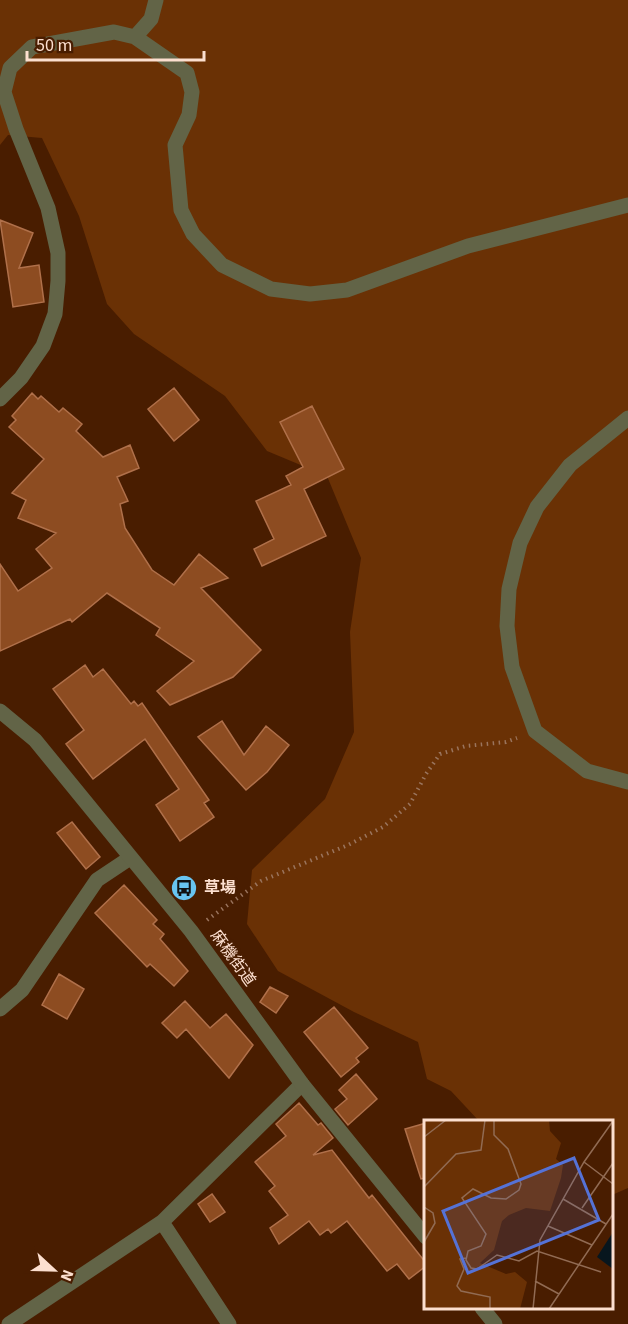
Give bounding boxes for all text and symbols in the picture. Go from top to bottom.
scale bar [27,24,204,62]
text: 50 m [36,33,72,58]
bus stop icon: 草場 [169,873,199,903]
place label: 草場 [204,877,236,899]
street label: 麻機街道 [205,926,261,990]
inset map [424,1120,613,1309]
north arrow [24,1240,84,1300]
text: N [55,1266,79,1284]

